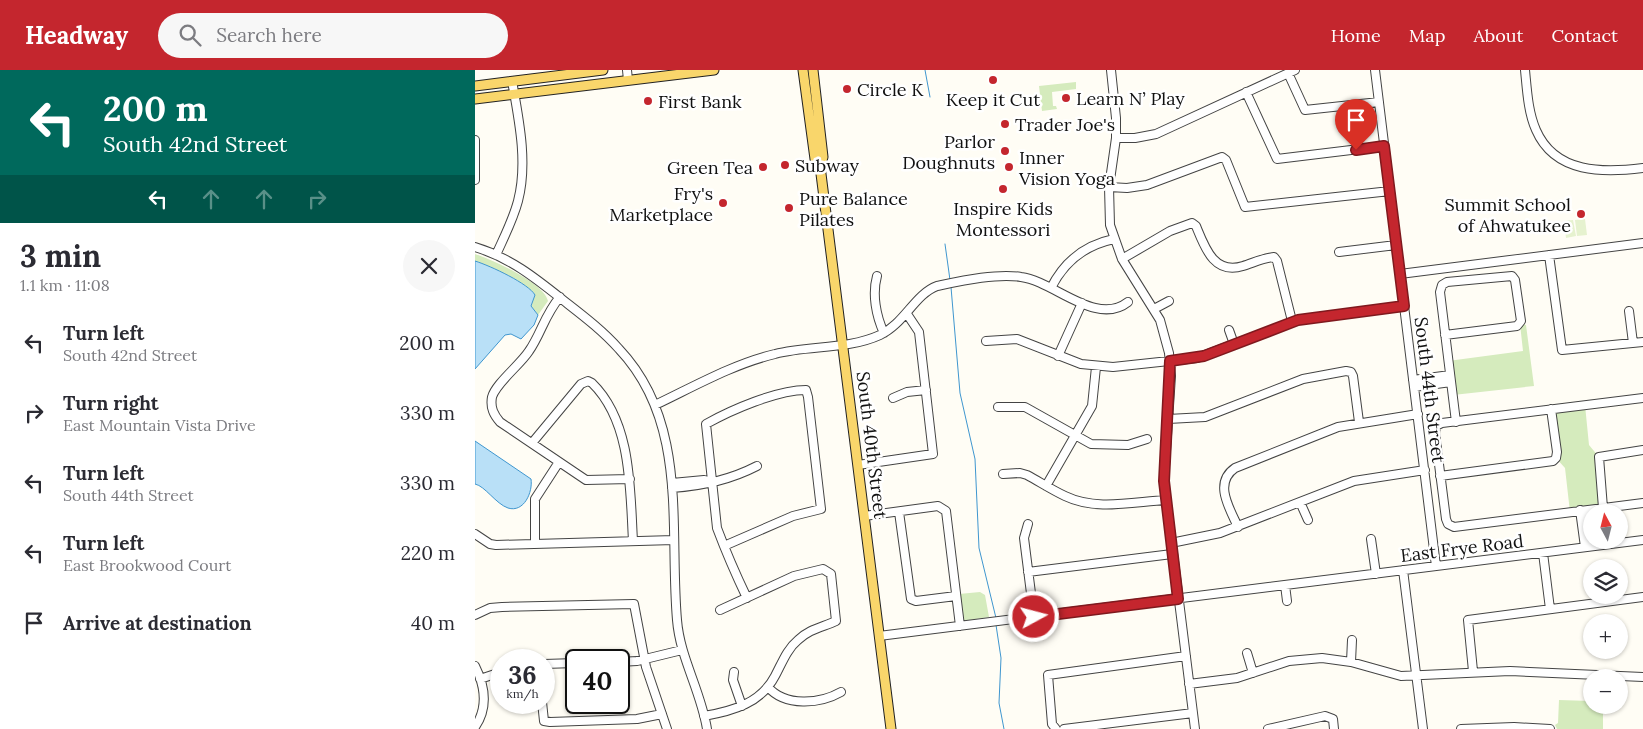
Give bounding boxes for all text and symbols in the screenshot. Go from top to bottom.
search box [158,13,508,58]
text: Headway [25,20,128,51]
icon: search [176,21,204,49]
text: Search here [216,23,322,47]
text: Home [1331,24,1381,47]
text: Map [1409,24,1445,47]
text: About [1473,24,1523,47]
text: Contact [1551,24,1618,47]
marker: Keep it Cut [987,74,999,86]
place label: Circle K [857,78,924,101]
marker: Circle K [841,83,853,95]
text: 200 m [103,86,208,131]
place label: Learn N’ Play [1076,87,1185,110]
place label: Keep it Cut [946,88,1040,111]
icon: left [20,90,85,155]
place label: First Bank [658,90,742,113]
marker: Learn N’ Play [1060,92,1072,104]
marker: First Bank [642,95,654,107]
pin [1335,99,1377,150]
icon: arrive [1342,106,1370,134]
place label: Trader Joe's [1015,113,1115,136]
marker: Trader Joe's [999,118,1011,130]
text: South 42nd Street [103,130,287,158]
place label: Parlor Doughnuts [902,130,995,174]
marker: Parlor Doughnuts [999,145,1011,157]
place label: Inner Vision Yoga [1018,146,1115,190]
place label: Subway [795,154,860,177]
place label: Green Tea [667,156,753,179]
marker: Subway [779,159,791,171]
marker: Green Tea [757,161,769,173]
marker: Inner Vision Yoga [1003,161,1015,173]
place label: Fry's Marketplace [609,182,713,226]
marker: Inspire Kids Montessori [997,183,1009,195]
icon: left [144,185,172,213]
icon: ahead [197,185,225,213]
icon: ahead [250,185,278,213]
icon: right [303,185,331,213]
place label: Pure Balance Pilates [799,187,908,231]
place label: Summit School of Ahwatukee [1444,193,1571,237]
marker: Fry's Marketplace [717,197,729,209]
place label: Inspire Kids Montessori [953,197,1053,241]
marker: Pure Balance Pilates [783,202,795,214]
marker: Summit School of Ahwatukee [1575,208,1587,220]
text: 3 min [20,237,101,275]
button: close [403,240,455,292]
text: 1.1 km · 11:08 [20,275,110,295]
street label: South 44th Street [1410,316,1450,464]
text: Turn left [63,321,144,345]
icon: left [20,329,48,357]
text: 200 m [399,331,455,355]
text: South 42nd Street [63,345,197,365]
street label: South 40th Street [852,370,892,520]
text: Turn right [63,391,159,415]
icon: right [20,399,48,427]
text: 330 m [400,401,455,425]
text: East Mountain Vista Drive [63,415,256,435]
text: Turn left [63,461,144,485]
icon: left [20,469,48,497]
text: 330 m [400,471,455,495]
text: South 44th Street [63,485,194,505]
north arrow [1583,504,1627,549]
map controls [1583,504,1628,714]
street label: East Frye Road [1399,529,1525,567]
text: Turn left [63,531,144,555]
icon: left [20,539,48,567]
text: 220 m [401,541,455,565]
text: East Brookwood Court [63,555,231,575]
button: layers [1583,559,1628,604]
position arrow [1007,590,1059,642]
icon: arrive [20,609,48,637]
text: Arrive at destination [63,611,252,635]
text: 40 m [411,611,455,635]
button: + [1583,614,1628,659]
speed limit sign: 40 [565,649,630,714]
text: 36 [508,659,537,691]
button: − [1583,669,1628,714]
text: km/h [506,686,539,701]

